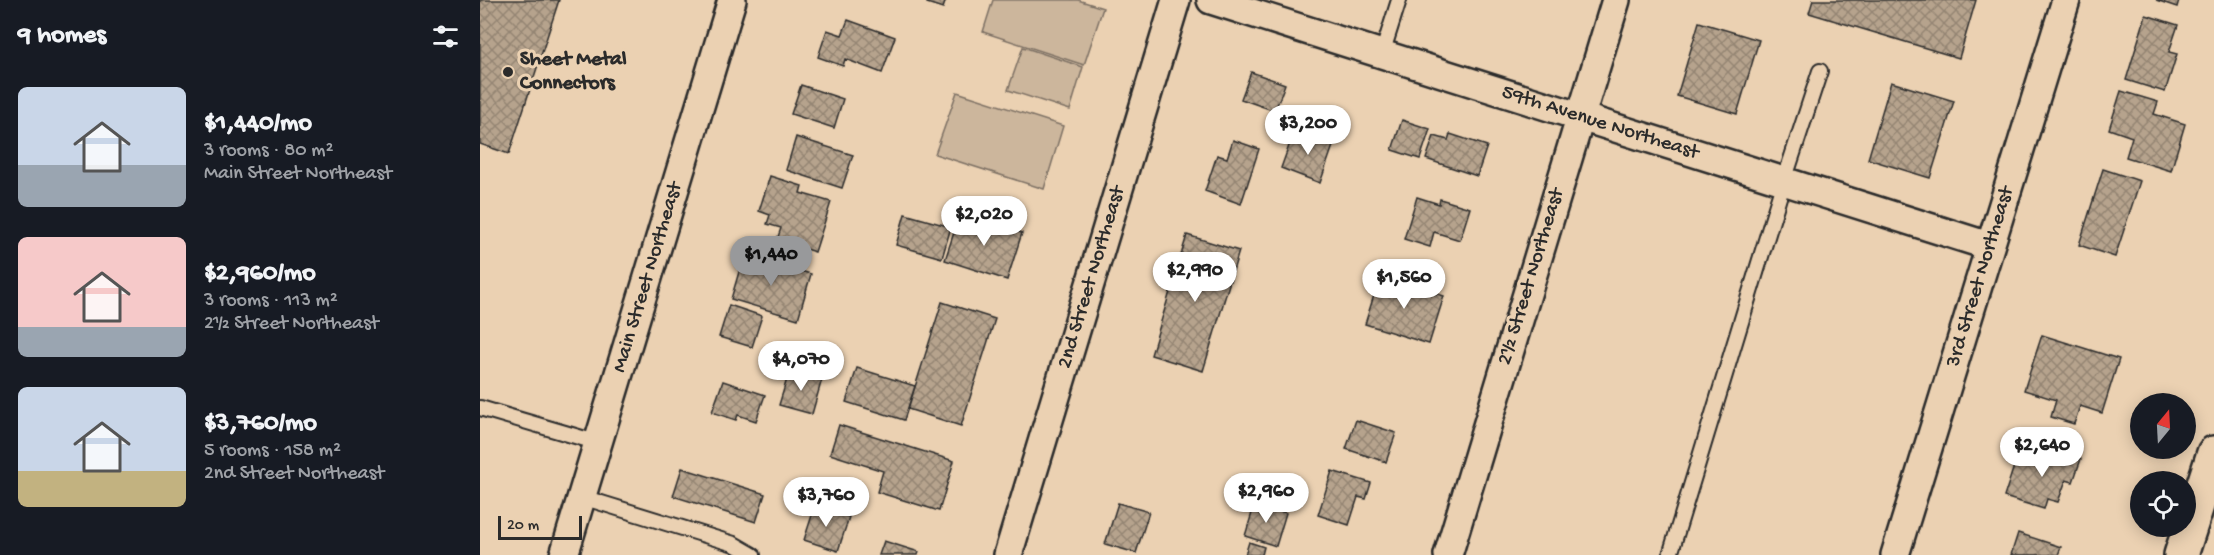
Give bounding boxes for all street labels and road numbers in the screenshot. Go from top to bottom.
street label: 59th Avenue Northeast [1498,80,1704,167]
street label: Main Street Northeast [607,177,689,376]
street label: 2nd Street Northeast [1053,181,1132,372]
street label: 3rd Street Northeast [1941,181,2021,371]
street label: 2½ Street Northeast [1493,183,1571,368]

